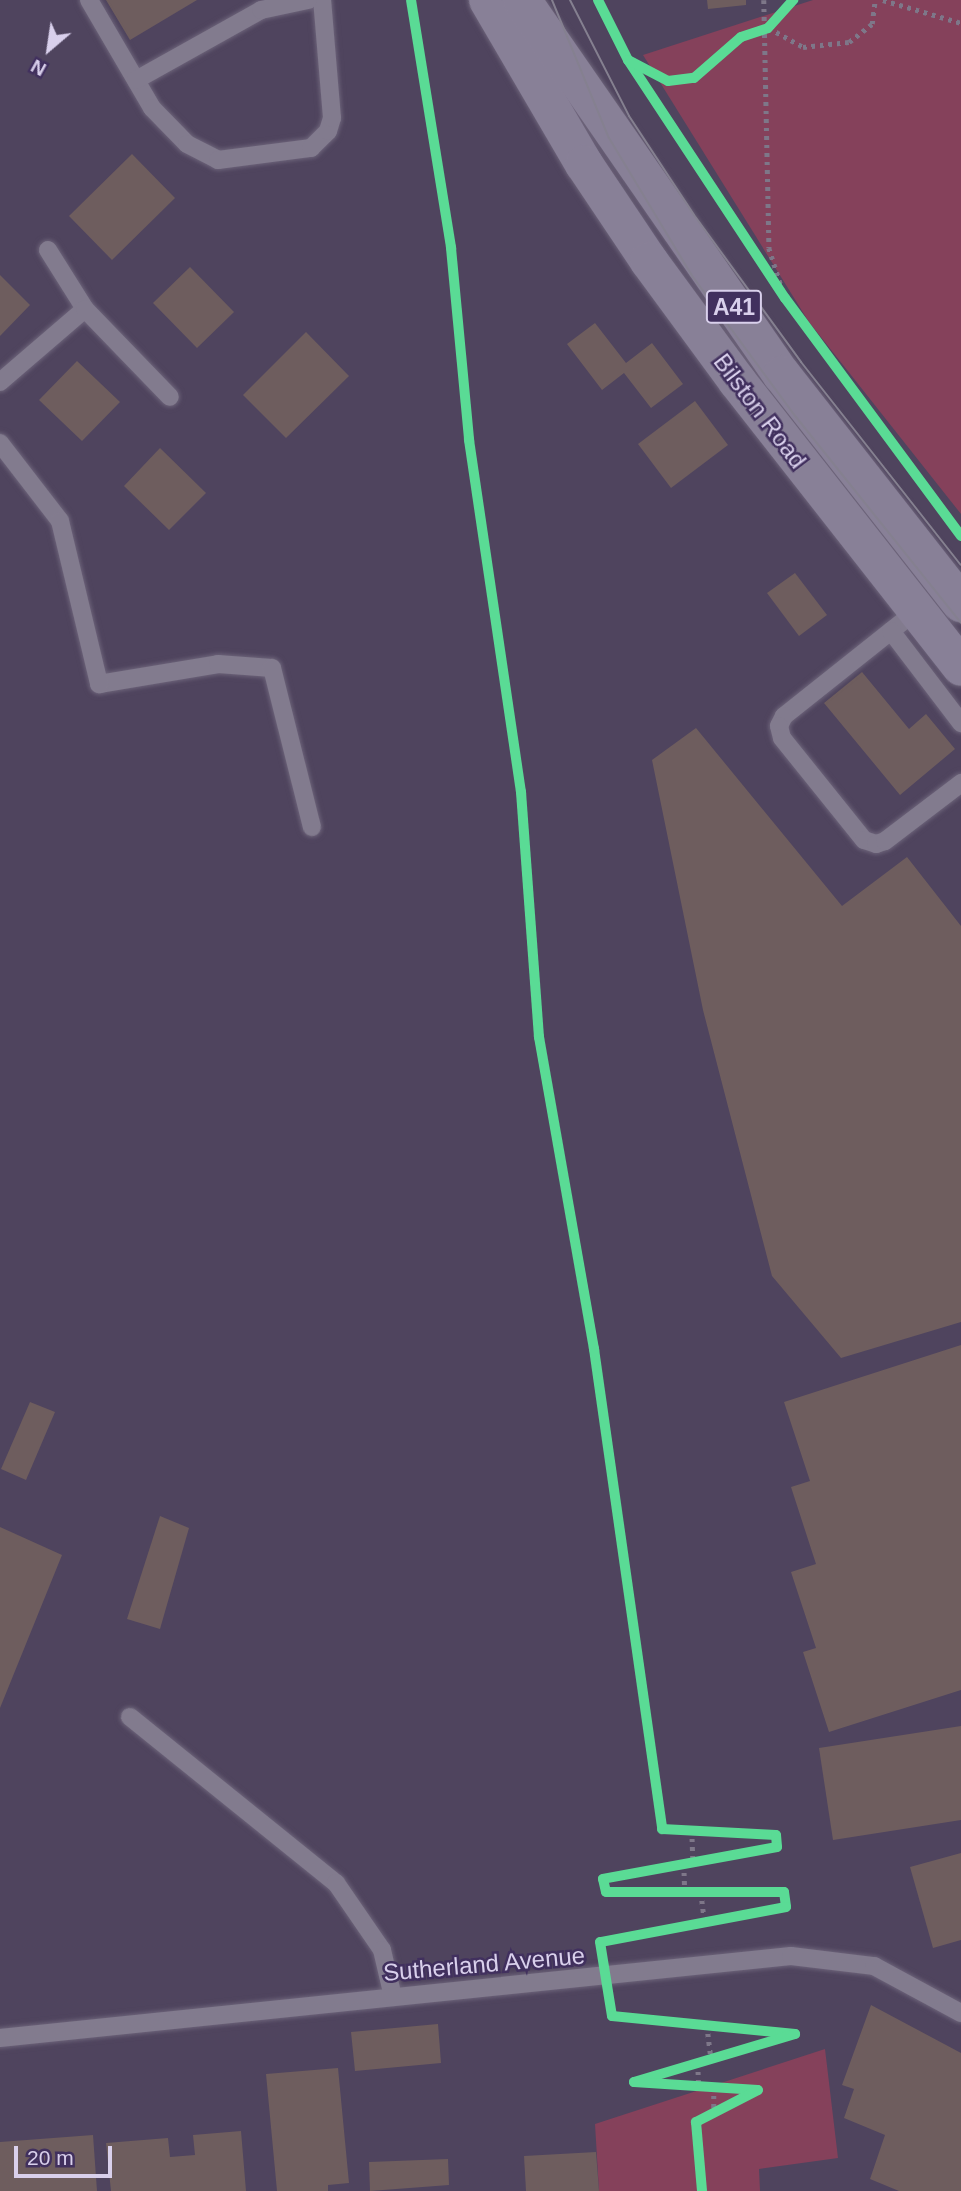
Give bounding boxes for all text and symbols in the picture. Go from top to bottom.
north arrow [14,14,84,84]
text: N [27,55,50,80]
road number: A41 [704,288,764,326]
street label: Bilston Road [708,348,812,474]
street label: Sutherland Avenue [381,1941,587,1987]
scale bar [18,2132,116,2176]
text: 20 m [27,2146,74,2169]

